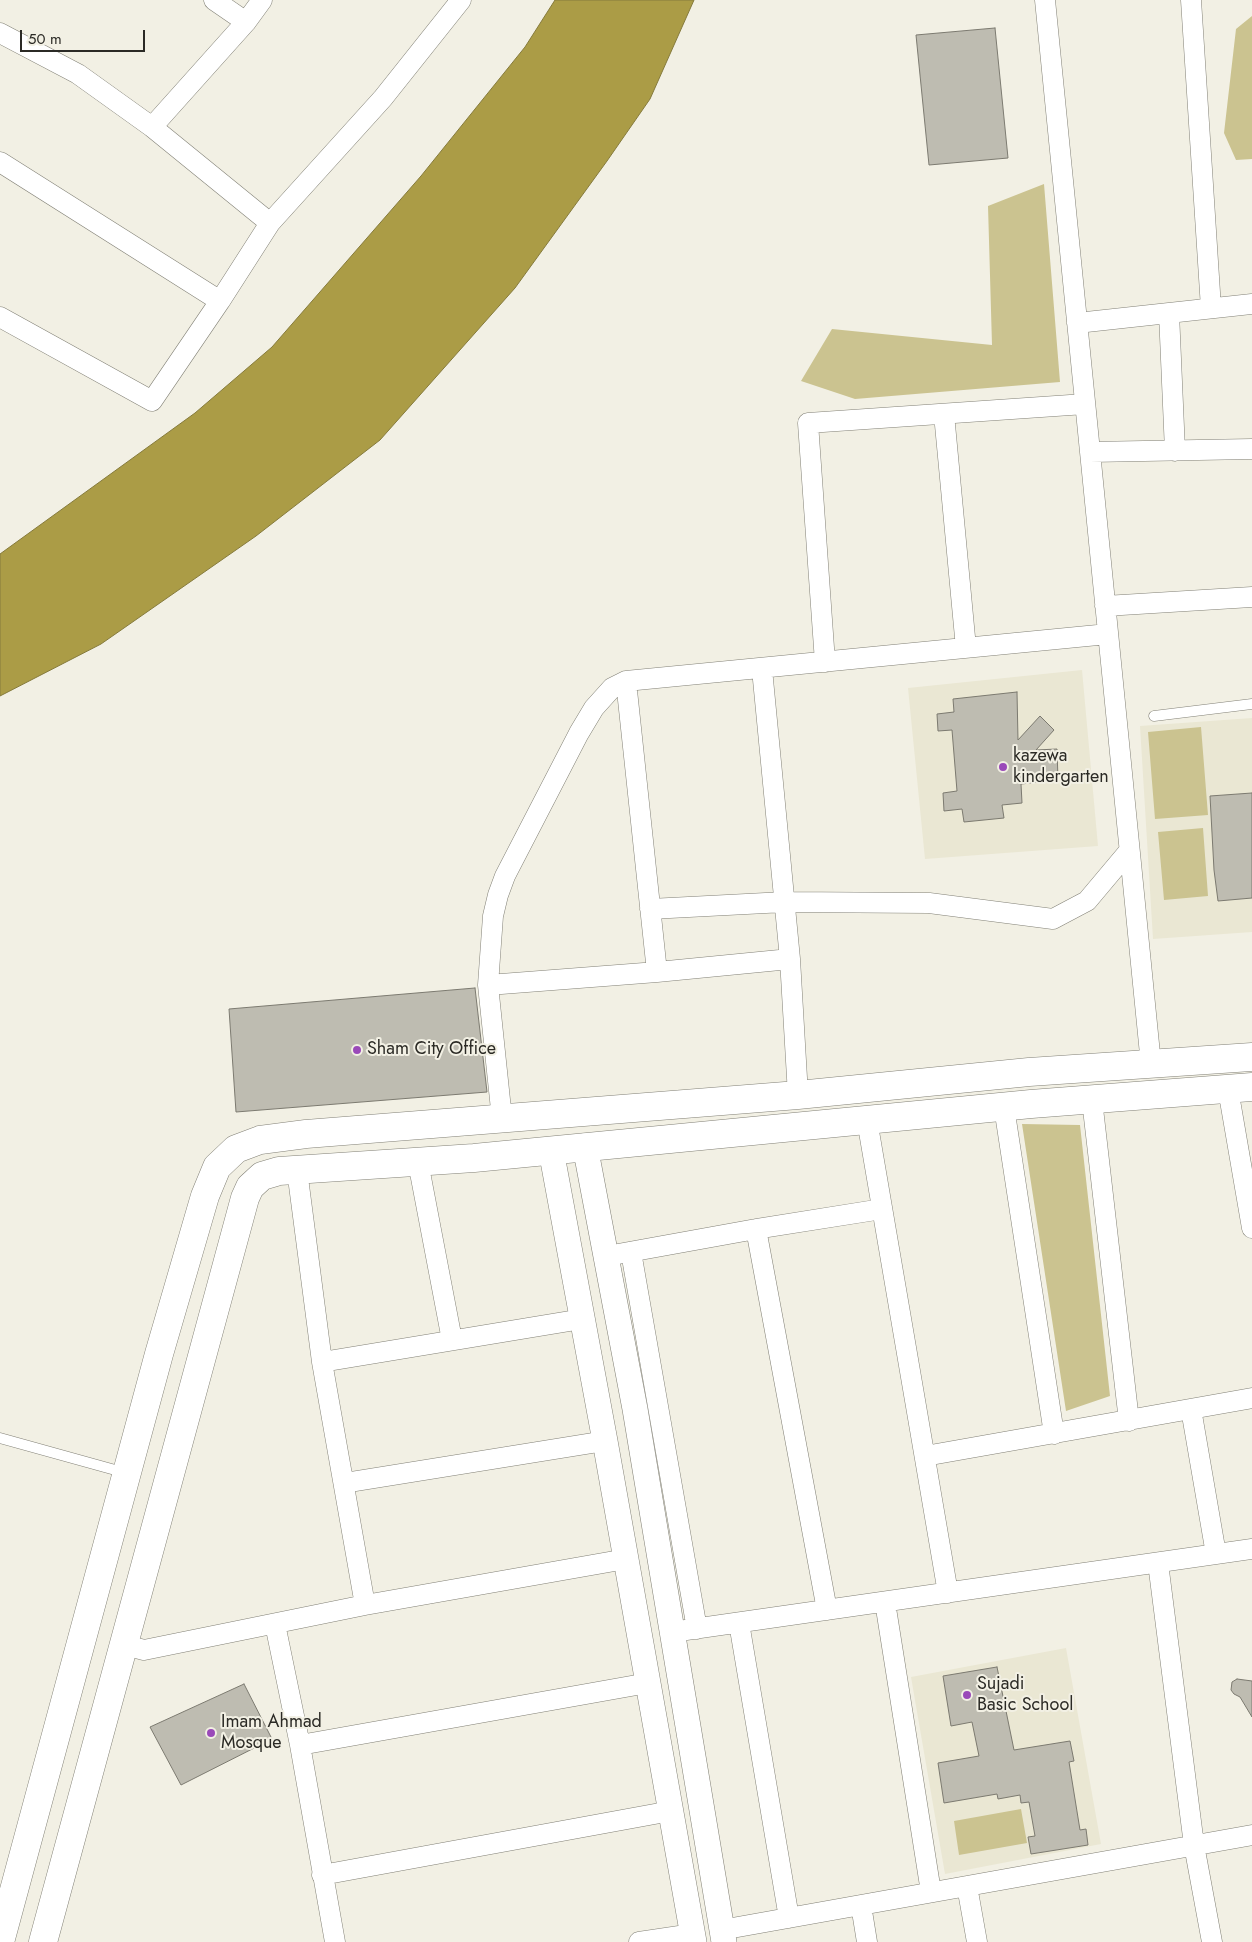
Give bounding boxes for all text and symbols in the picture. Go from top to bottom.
scale bar [22,20,148,52]
text: 50 m [28,28,62,50]
place label: kazewa kindergarten [1013,746,1109,789]
marker: kazewa kindergarten [997,761,1009,773]
place label: Sham City Office [367,1039,496,1061]
marker: Sham City Office [351,1044,363,1056]
place label: Sujadi Basic School [977,1674,1073,1716]
marker: Sujadi Basic School [961,1689,973,1701]
place label: Imam Ahmad Mosque [221,1712,322,1755]
marker: Imam Ahmad Mosque [205,1727,217,1739]

